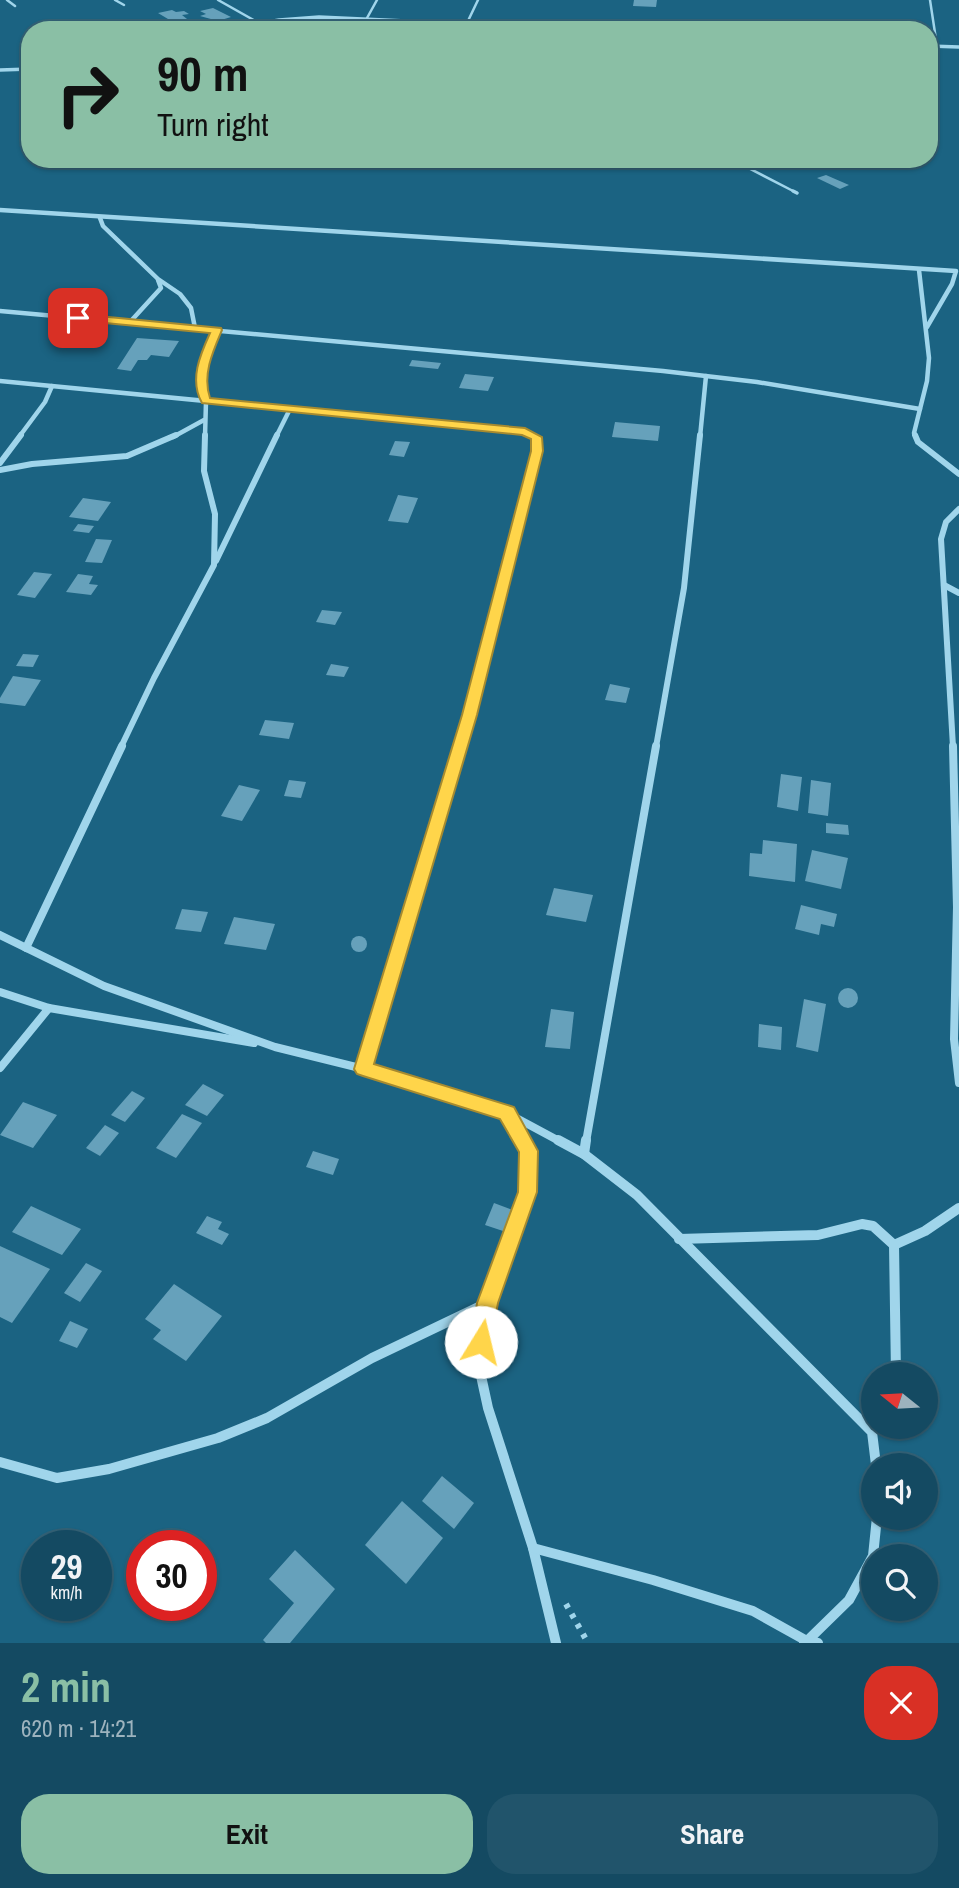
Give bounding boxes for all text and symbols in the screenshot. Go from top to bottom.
text: 90 m [157,40,249,106]
icon: right [42,49,133,140]
text: Turn right [157,103,269,146]
pin [48,288,108,348]
icon: arrive [59,299,97,337]
position arrow [444,1305,518,1379]
north arrow [861,1362,938,1438]
map controls [861,1362,938,1621]
button: sound [861,1453,938,1530]
speed limit sign: 30 [126,1530,217,1621]
text: 29 [51,1543,82,1590]
button: search [861,1544,938,1621]
text: km/h [51,1580,83,1605]
text: 2 min [21,1659,111,1715]
button: close [864,1666,938,1740]
text: 620 m · 14:21 [21,1713,136,1744]
button: Exit [21,1794,473,1874]
button: Share [487,1794,938,1874]

